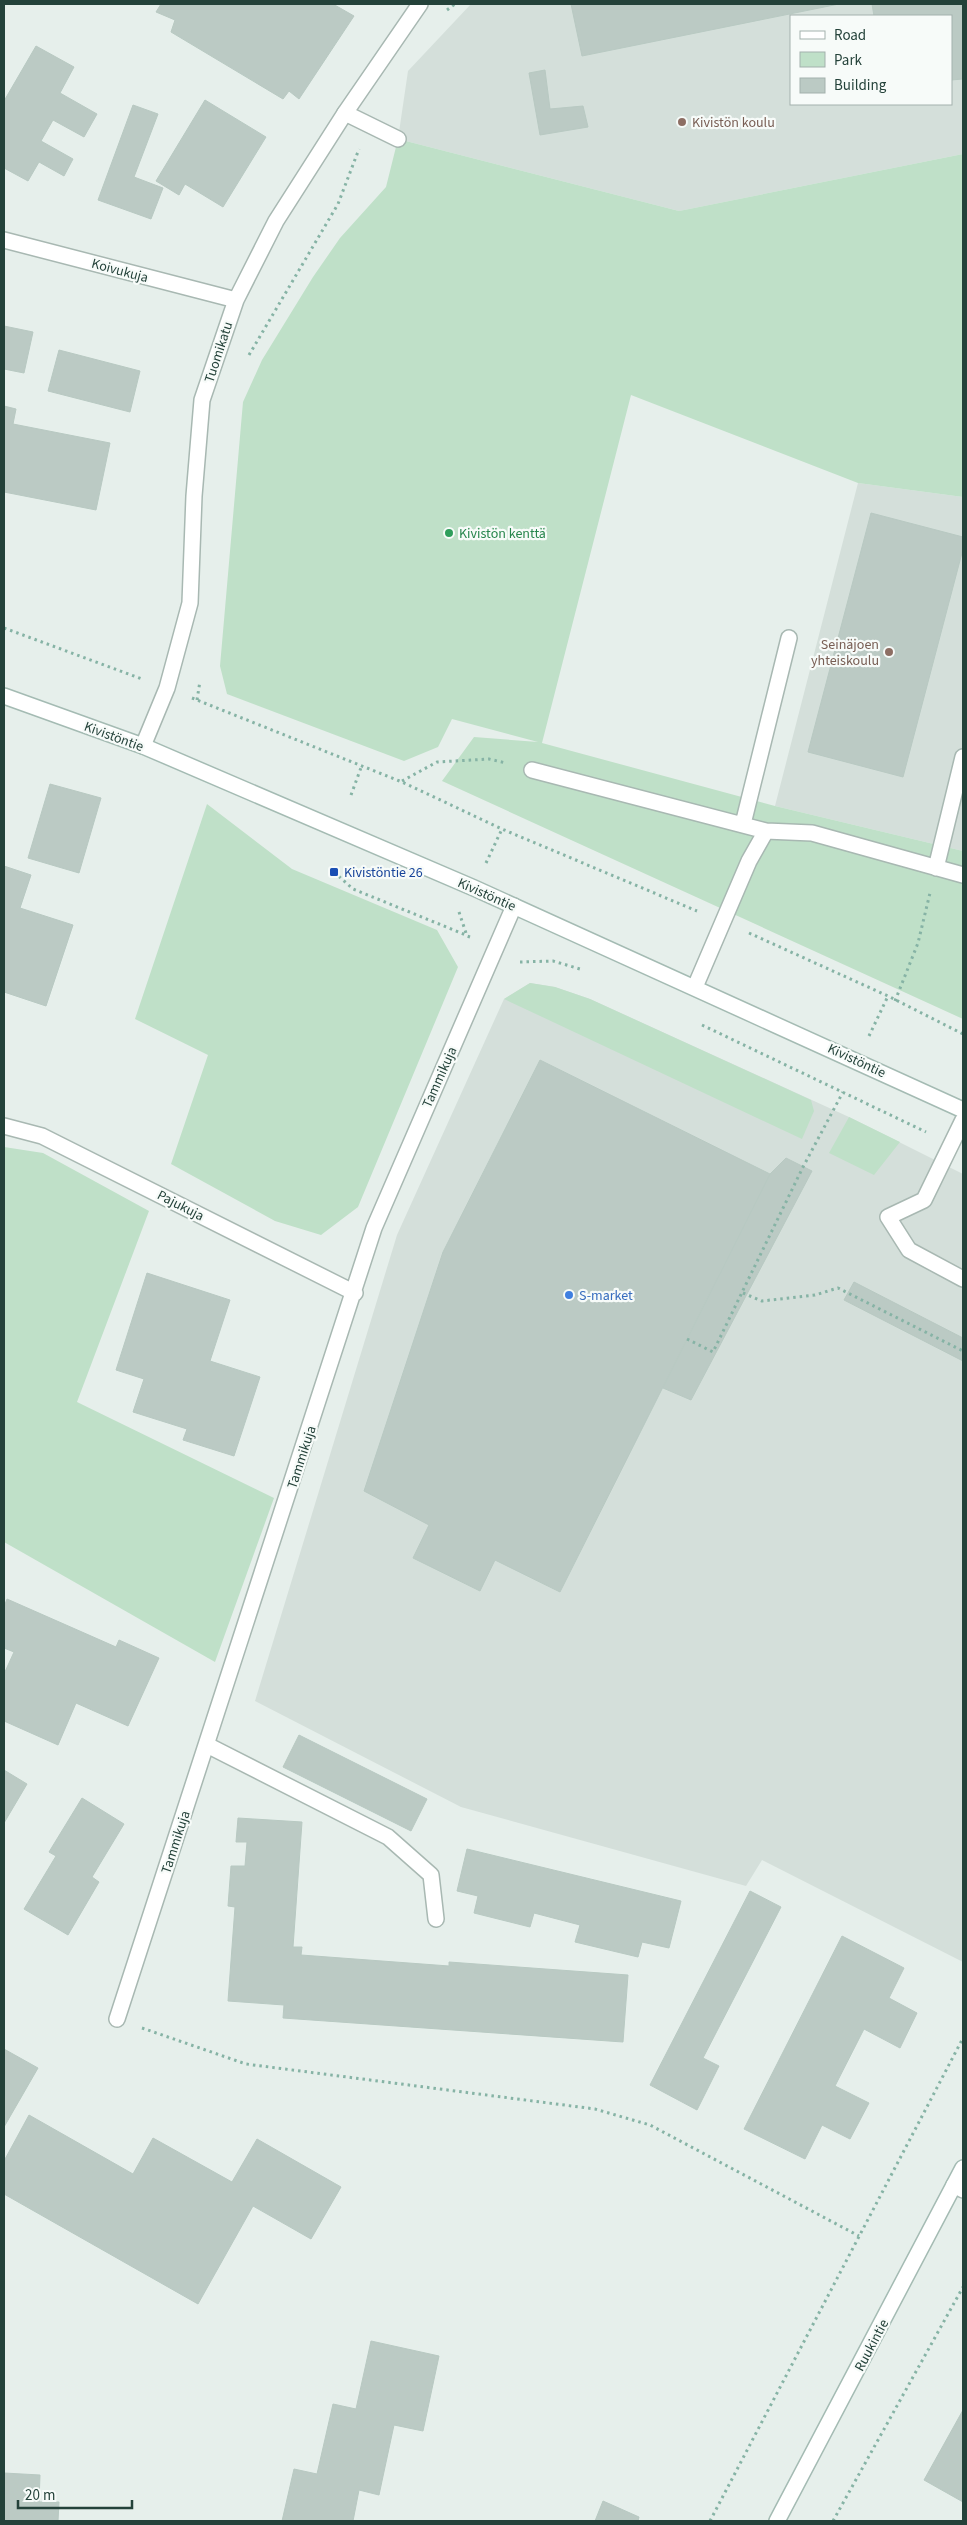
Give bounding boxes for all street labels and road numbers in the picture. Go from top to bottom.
street label: Koivukuja [89,254,150,288]
street label: Tuomikatu [200,319,238,385]
street label: Kivistöntie [81,717,146,757]
street label: Kivistöntie [454,873,519,917]
street label: Kivistöntie [824,1039,889,1083]
street label: Tammikuja [418,1044,462,1111]
street label: Pajukuja [154,1186,208,1226]
street label: Tammikuja [282,1423,322,1491]
street label: Tammikuja [156,1808,196,1876]
street label: Ruukintie [850,2316,894,2375]

